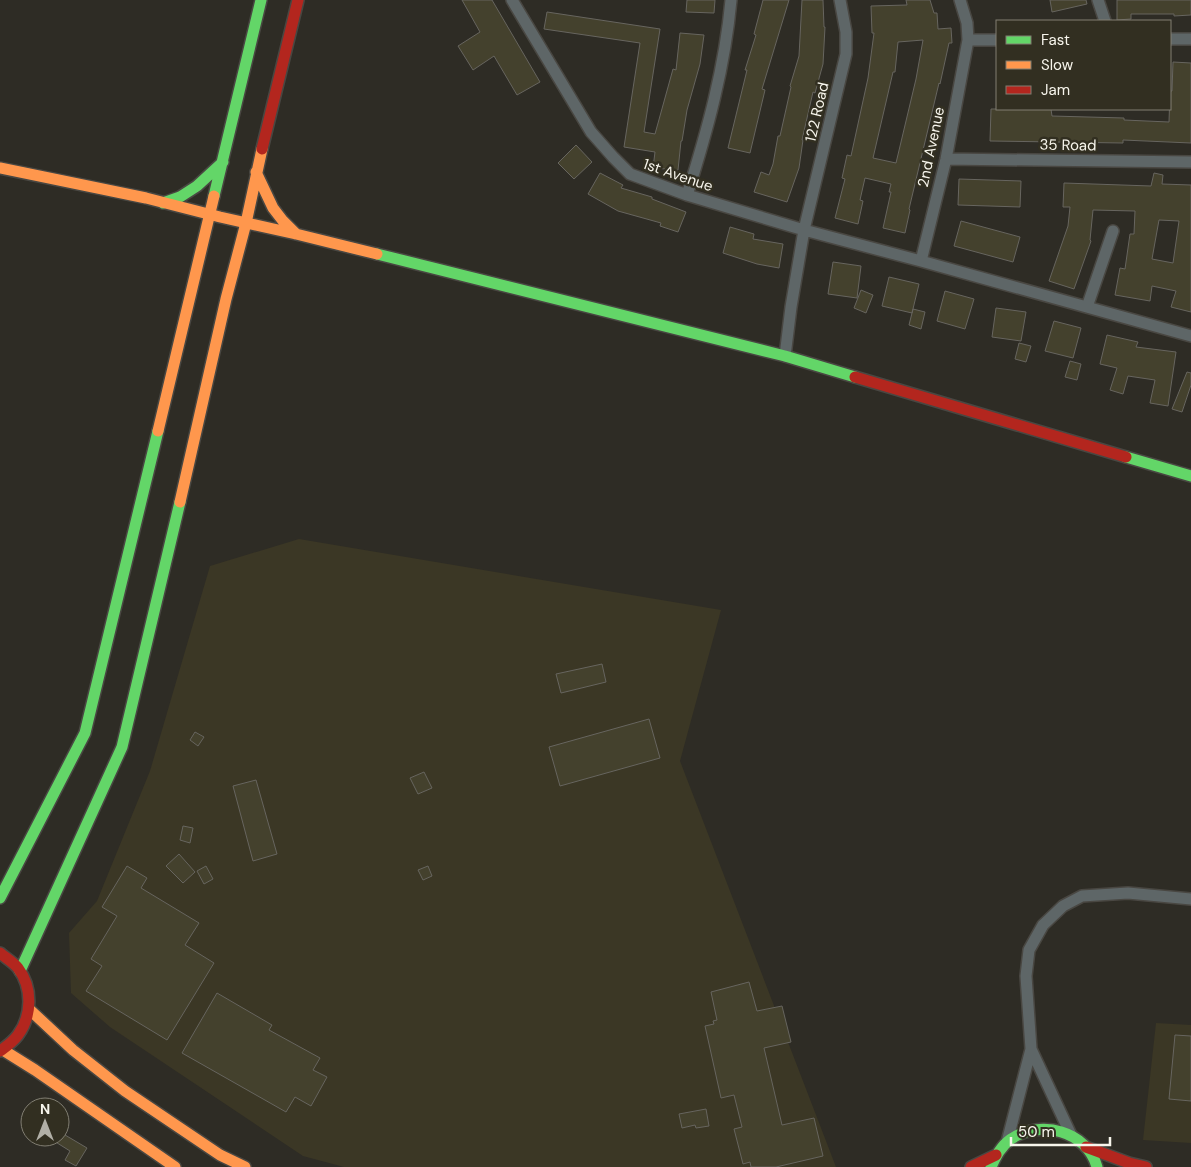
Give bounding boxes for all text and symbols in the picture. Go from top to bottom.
legend [996,20,1171,110]
text: Fast [1041,30,1070,50]
text: Slow [1041,55,1074,75]
street label: 122 Road [800,80,834,144]
text: Jam [1041,80,1070,100]
street label: 2nd Avenue [913,105,949,189]
street label: 35 Road [1039,135,1097,155]
street label: 1st Avenue [640,154,716,196]
north arrow [20,1097,70,1147]
text: N [40,1100,50,1118]
scale bar [1011,1114,1110,1146]
text: 50 m [1018,1122,1055,1142]

